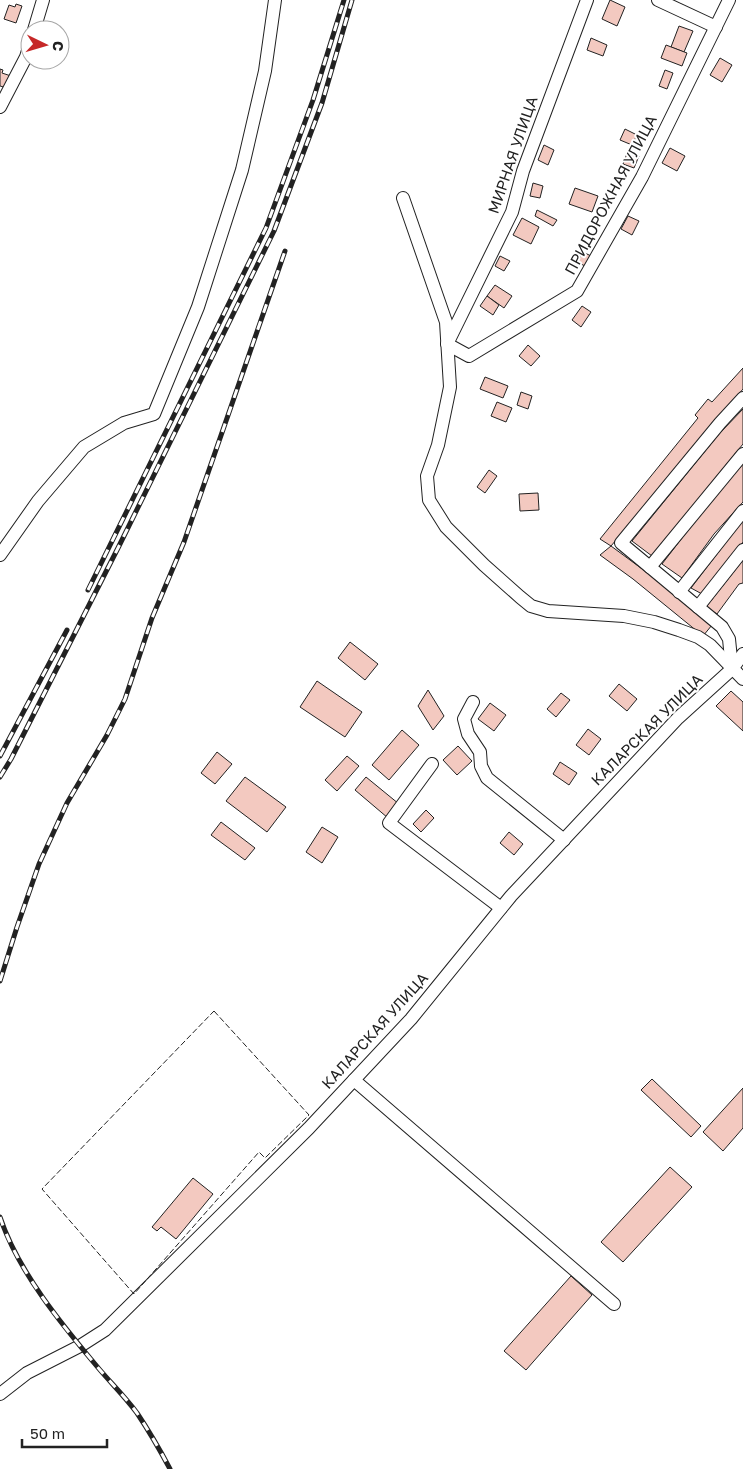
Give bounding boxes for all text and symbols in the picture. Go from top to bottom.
north arrow [20,20,70,70]
text: С [50,40,67,52]
street label: МИРНАЯ УЛИЦА [484,94,541,216]
street label: ПРИДОРОЖНАЯ УЛИЦА [560,112,660,277]
street label: КАЛАРСКАЯ УЛИЦА [587,670,706,789]
street label: КАЛАРСКАЯ УЛИЦА [317,969,431,1092]
scale bar [22,1416,108,1448]
text: 50 m [30,1424,65,1442]

